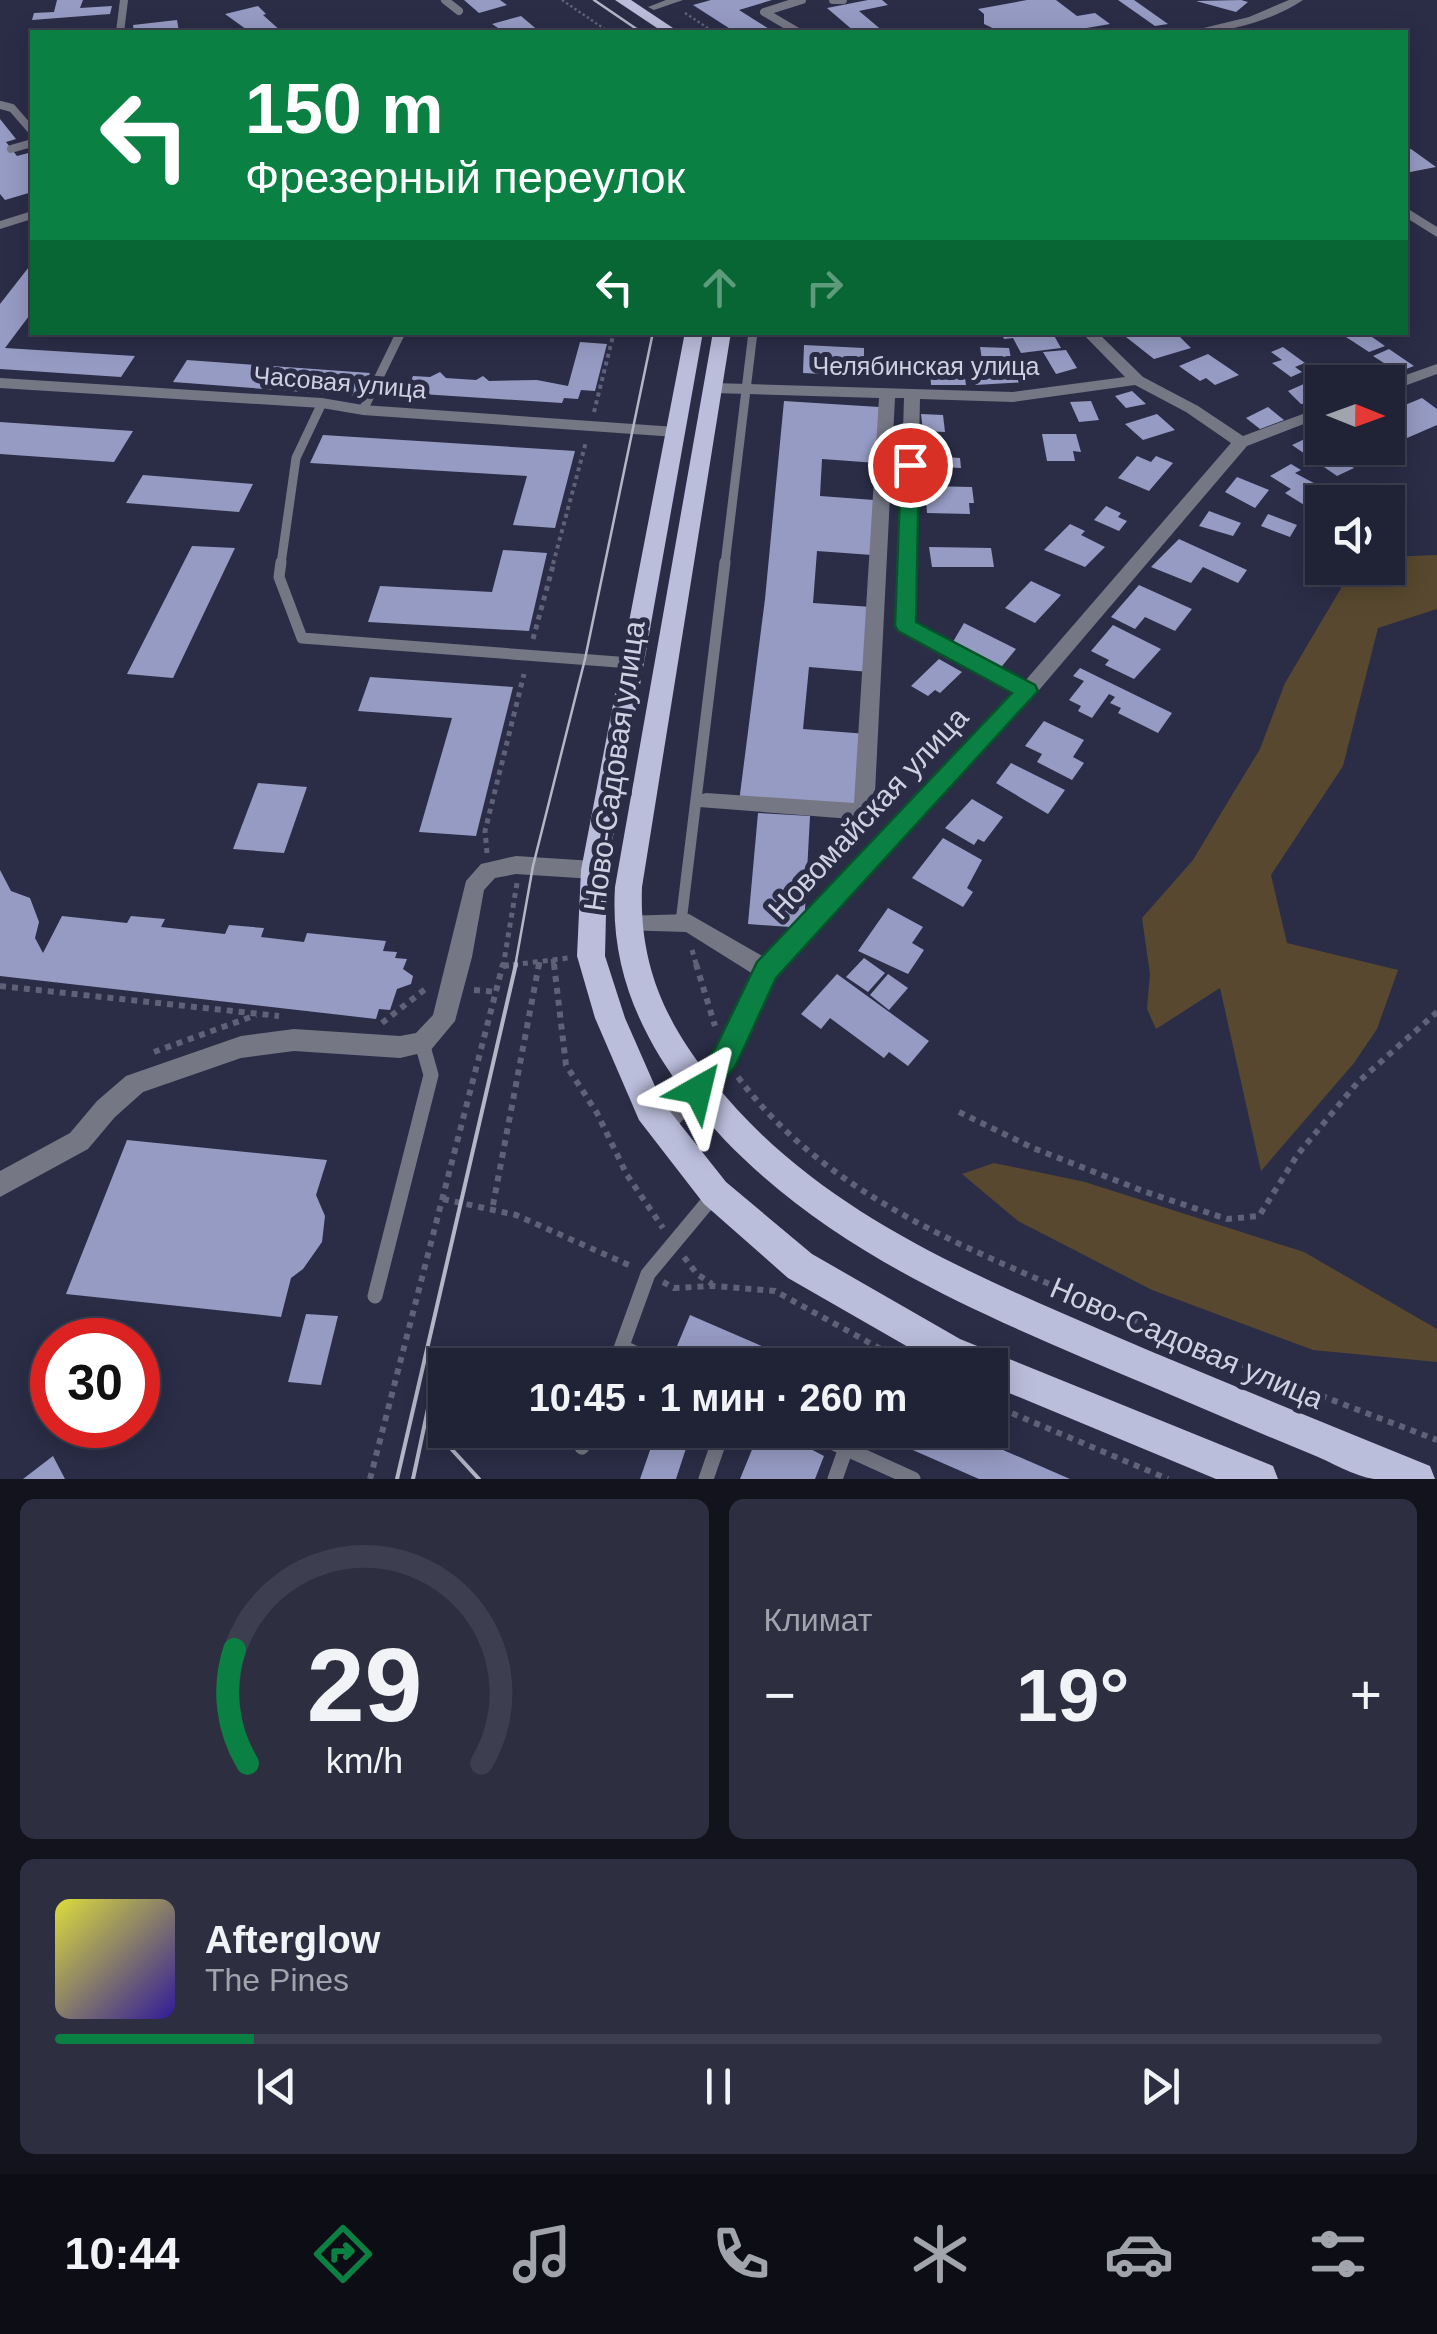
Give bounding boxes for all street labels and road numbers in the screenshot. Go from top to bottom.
street label: Челябинская улица [812,352,1040,380]
street label: Часовая улица [252,360,428,404]
street label: Ново-Садовая улица [577,618,651,913]
street label: Новомайская улица [761,700,975,926]
street label: Ново-Садовая улица [1046,1271,1329,1416]

